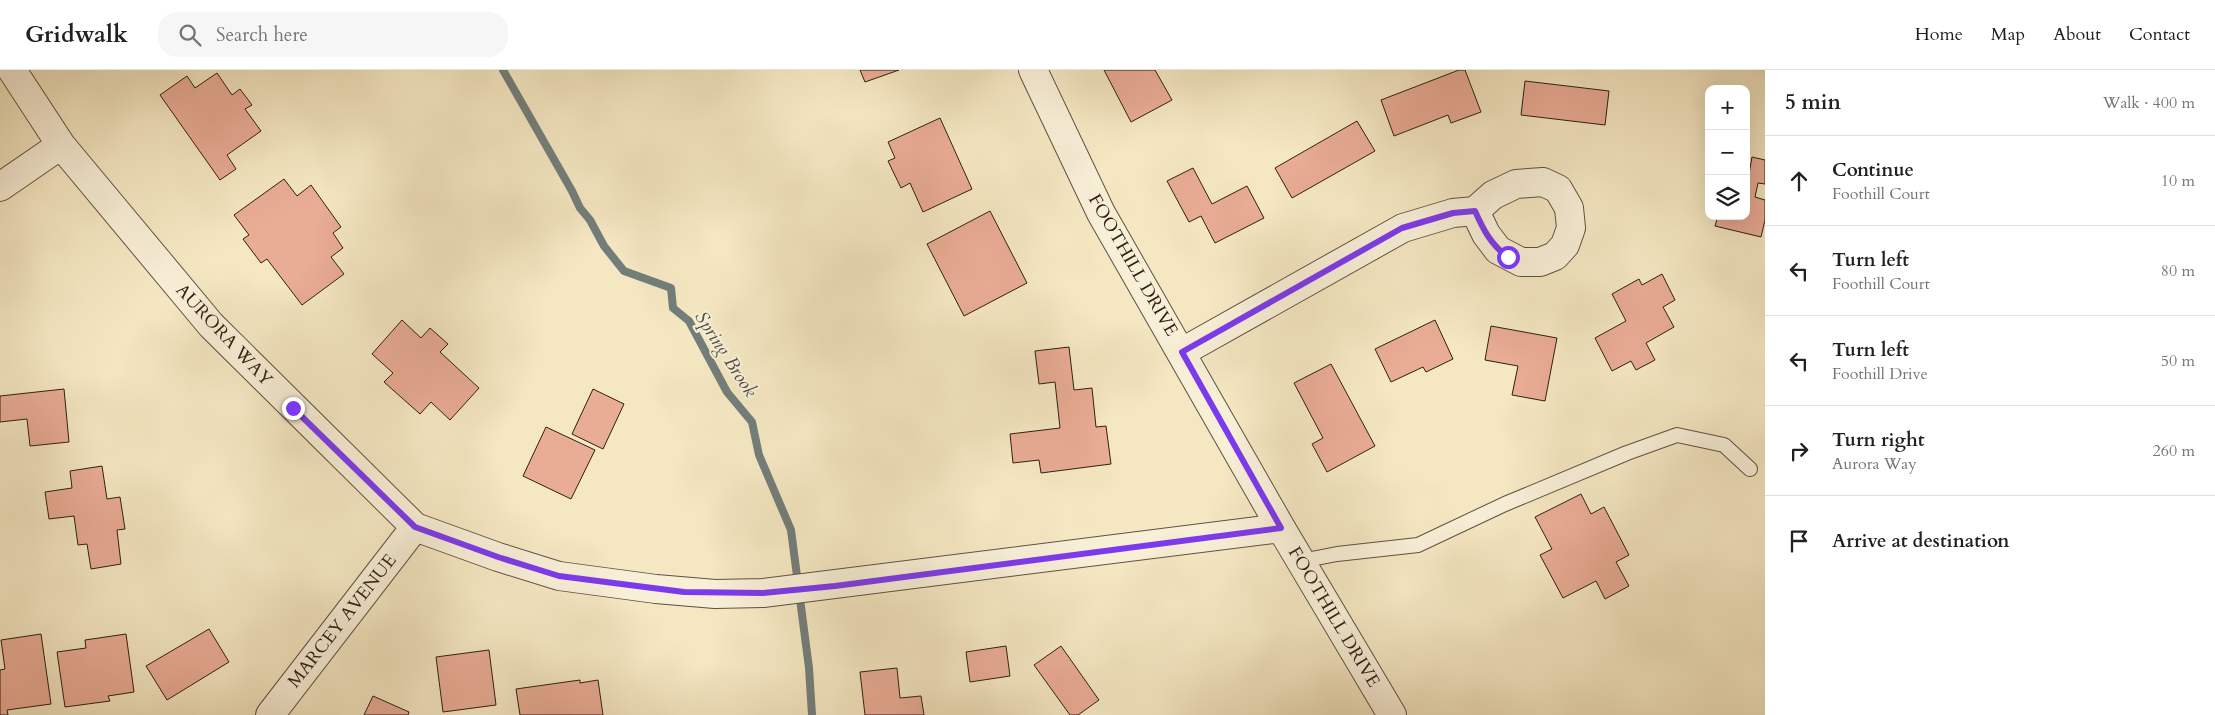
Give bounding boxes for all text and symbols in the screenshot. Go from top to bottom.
search box [158,12,508,57]
text: Gridwalk [25,18,128,51]
icon: search [176,21,204,49]
text: Search here [216,22,308,48]
text: Home [1915,22,1963,47]
text: Map [1991,22,2025,47]
text: About [2053,22,2101,47]
text: Contact [2129,22,2190,47]
map controls [1705,85,1750,220]
button: + [1705,85,1750,130]
text: 5 min [1785,88,1841,117]
text: Walk · 400 m [2103,92,2195,114]
button: − [1705,130,1750,175]
text: Continue [1832,157,1914,183]
icon: ahead [1785,167,1813,195]
text: 10 m [2161,170,2195,192]
button: layers [1705,175,1750,220]
text: Foothill Court [1832,183,1930,205]
street label: FOOTHILL DRIVE [1082,189,1184,341]
route start [1497,246,1520,269]
text: Turn left [1832,247,1909,273]
icon: left [1785,257,1813,285]
text: 80 m [2161,260,2195,282]
text: Foothill Court [1832,273,1930,295]
street label: AURORA WAY [170,278,278,392]
water label: Spring Brook [688,306,764,403]
text: Turn left [1832,337,1909,363]
icon: left [1785,347,1813,375]
text: 50 m [2161,350,2195,372]
text: Foothill Drive [1832,363,1928,385]
route end [282,397,305,420]
text: Turn right [1832,427,1924,453]
icon: right [1785,437,1813,465]
text: 260 m [2153,440,2195,462]
text: Aurora Way [1832,453,1917,475]
icon: arrive [1785,527,1813,555]
text: Arrive at destination [1832,528,2009,554]
street label: FOOTHILL DRIVE [1282,542,1386,692]
street label: MARCEY AVENUE [282,549,402,693]

